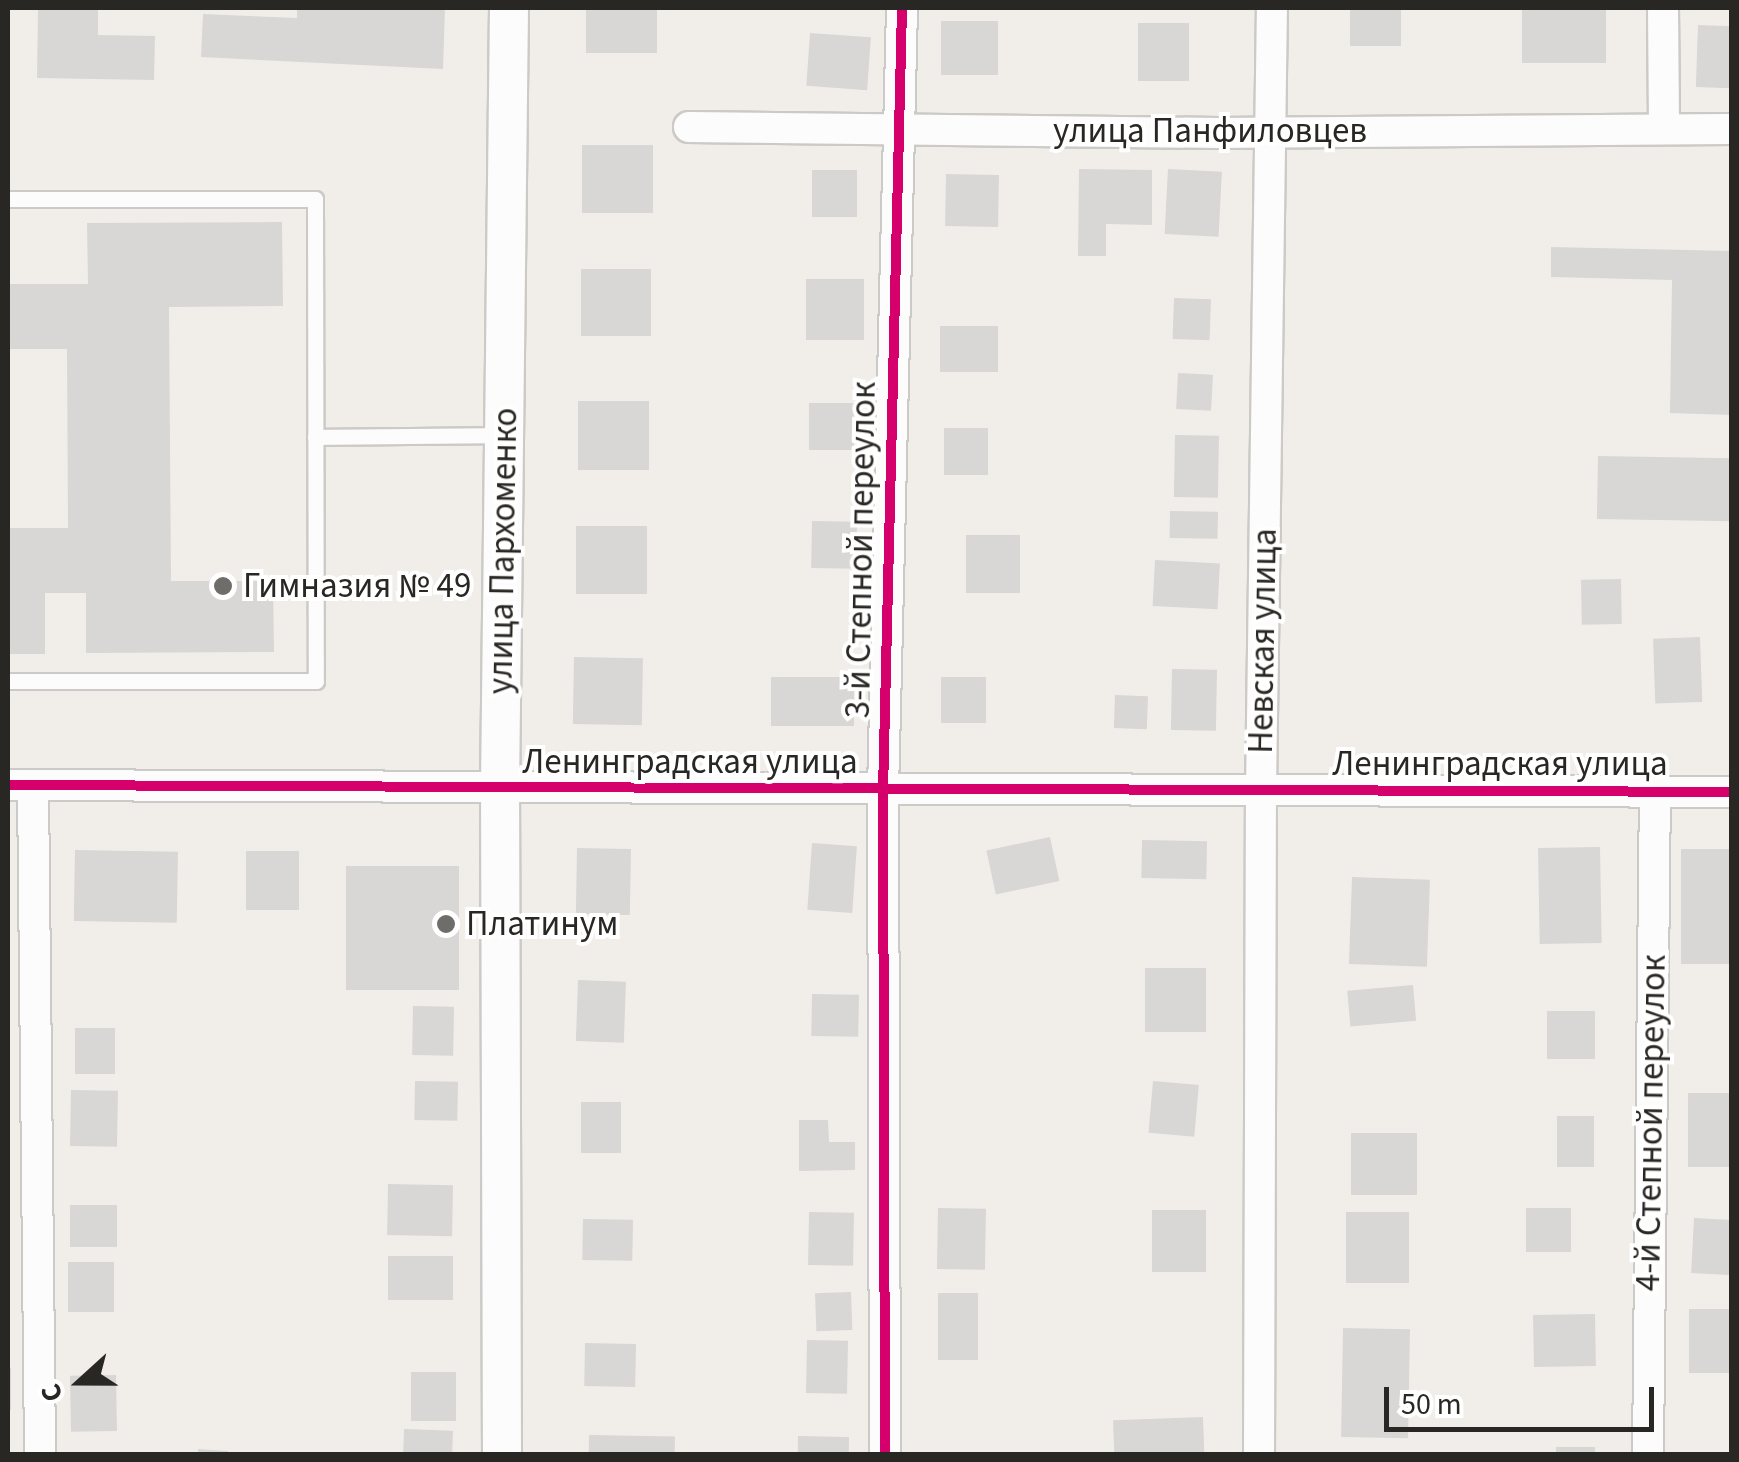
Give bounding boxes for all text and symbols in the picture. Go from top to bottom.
street label: улица Панфиловцев [1053,110,1367,152]
street label: 3-й Степной переулок [837,381,885,719]
street label: улица Пархоменко [480,407,526,695]
street label: Невская улица [1240,528,1286,754]
place label: Гимназия № 49 [243,565,471,607]
marker: Гимназия № 49 [212,575,234,597]
street label: Ленинградская улица [522,741,858,783]
street label: Ленинградская улица [1332,743,1668,785]
place label: Платинум [466,903,618,945]
marker: Платинум [435,913,457,935]
street label: 4-й Степной переулок [1627,954,1675,1292]
north arrow [30,1332,130,1432]
scale bar [1389,1367,1659,1429]
text: С [30,1378,74,1408]
text: 50 m [1401,1383,1462,1426]

